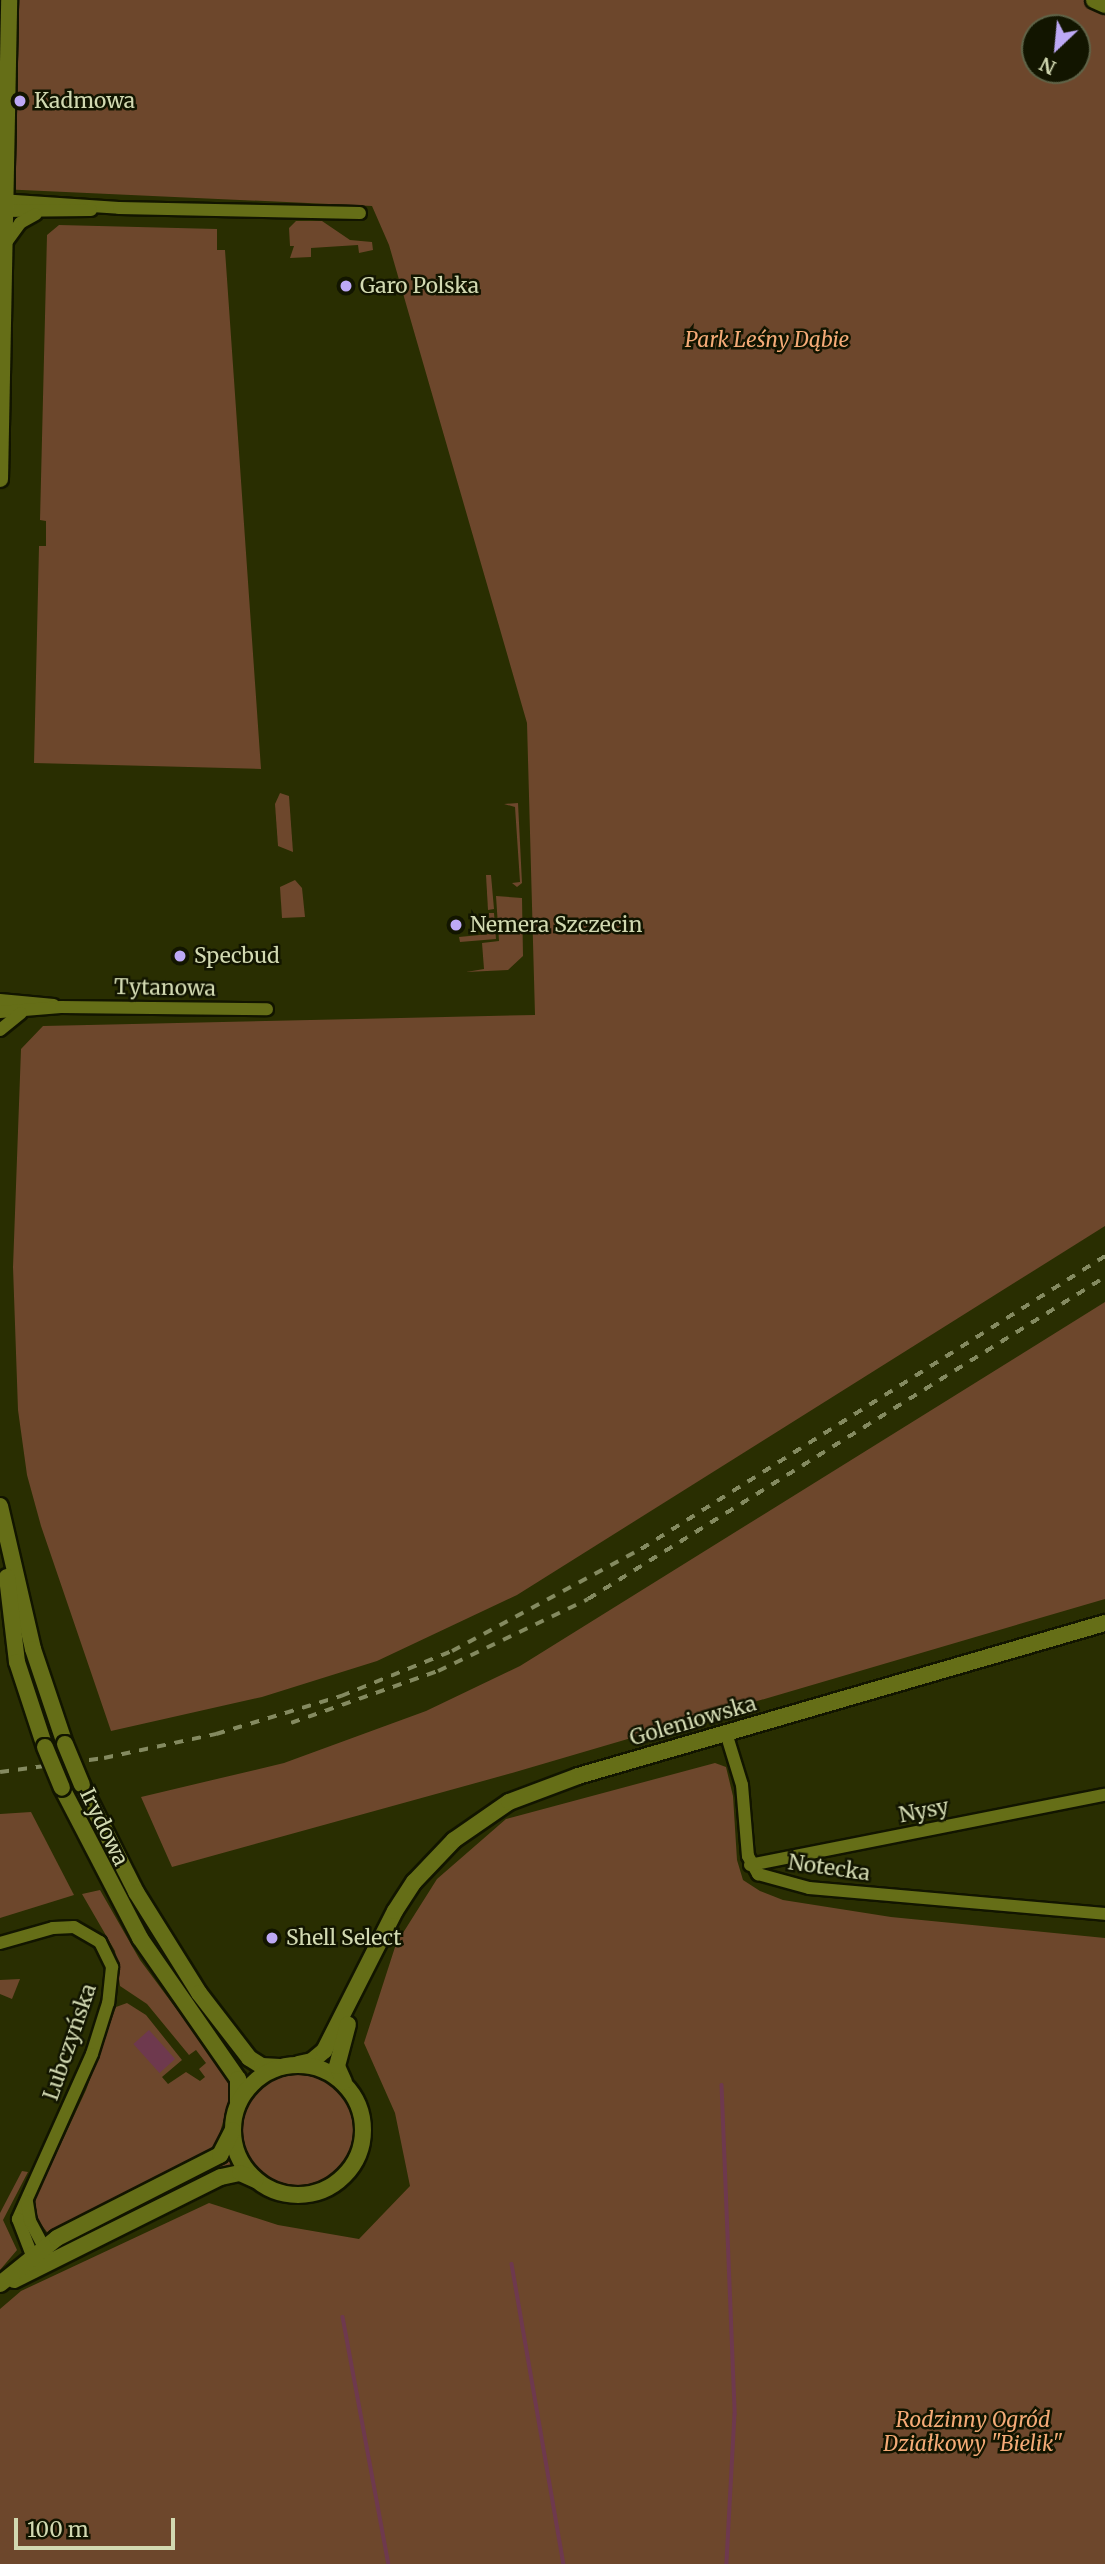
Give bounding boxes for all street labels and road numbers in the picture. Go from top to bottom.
street label: Tytanowa [114,975,216,1001]
street label: Goleniowska [627,1691,759,1751]
street label: Irydowa [74,1784,134,1870]
street label: Nysy [897,1794,951,1828]
street label: Notecka [786,1850,872,1886]
street label: Lubczyńska [38,1980,102,2104]

